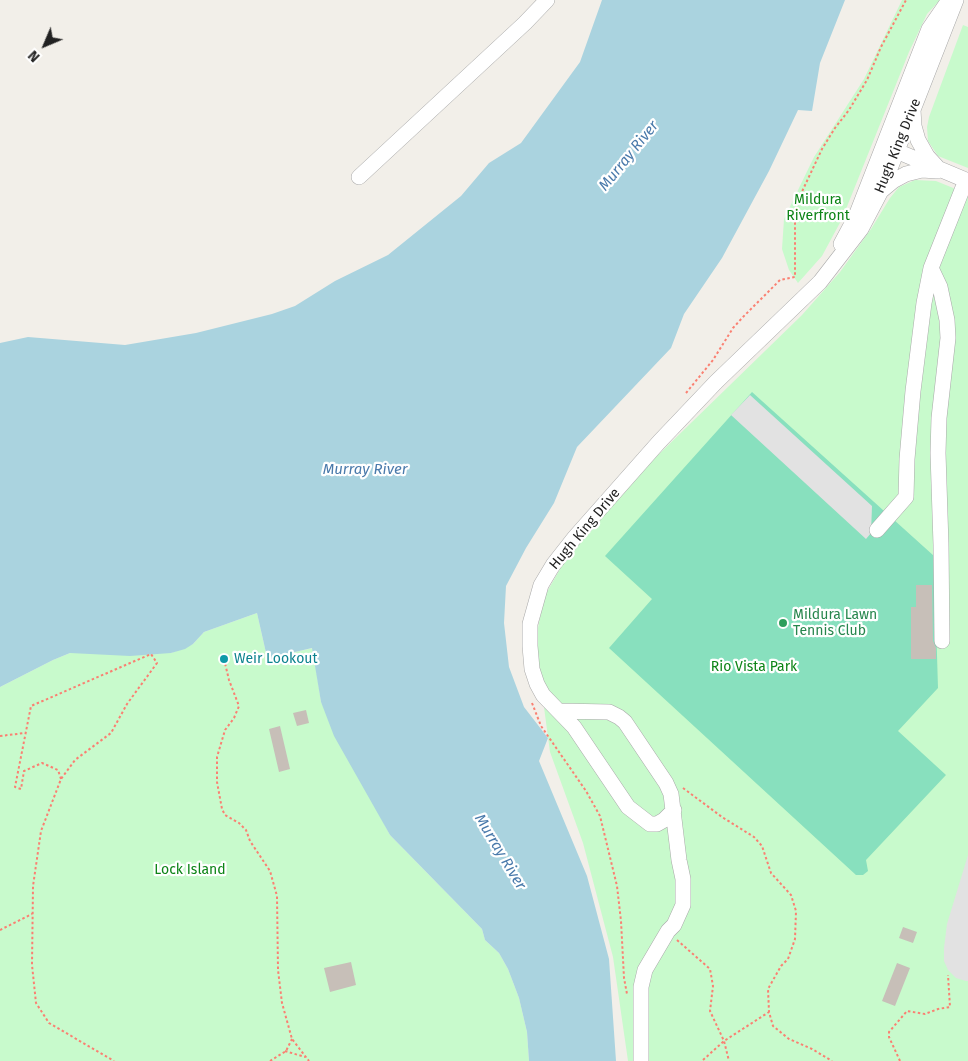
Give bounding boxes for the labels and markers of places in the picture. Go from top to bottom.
place label: Mildura Lawn Tennis Club [793,607,877,640]
marker: Mildura Lawn Tennis Club [777,617,789,629]
place label: Weir Lookout [234,651,318,667]
marker: Weir Lookout [218,653,230,665]

